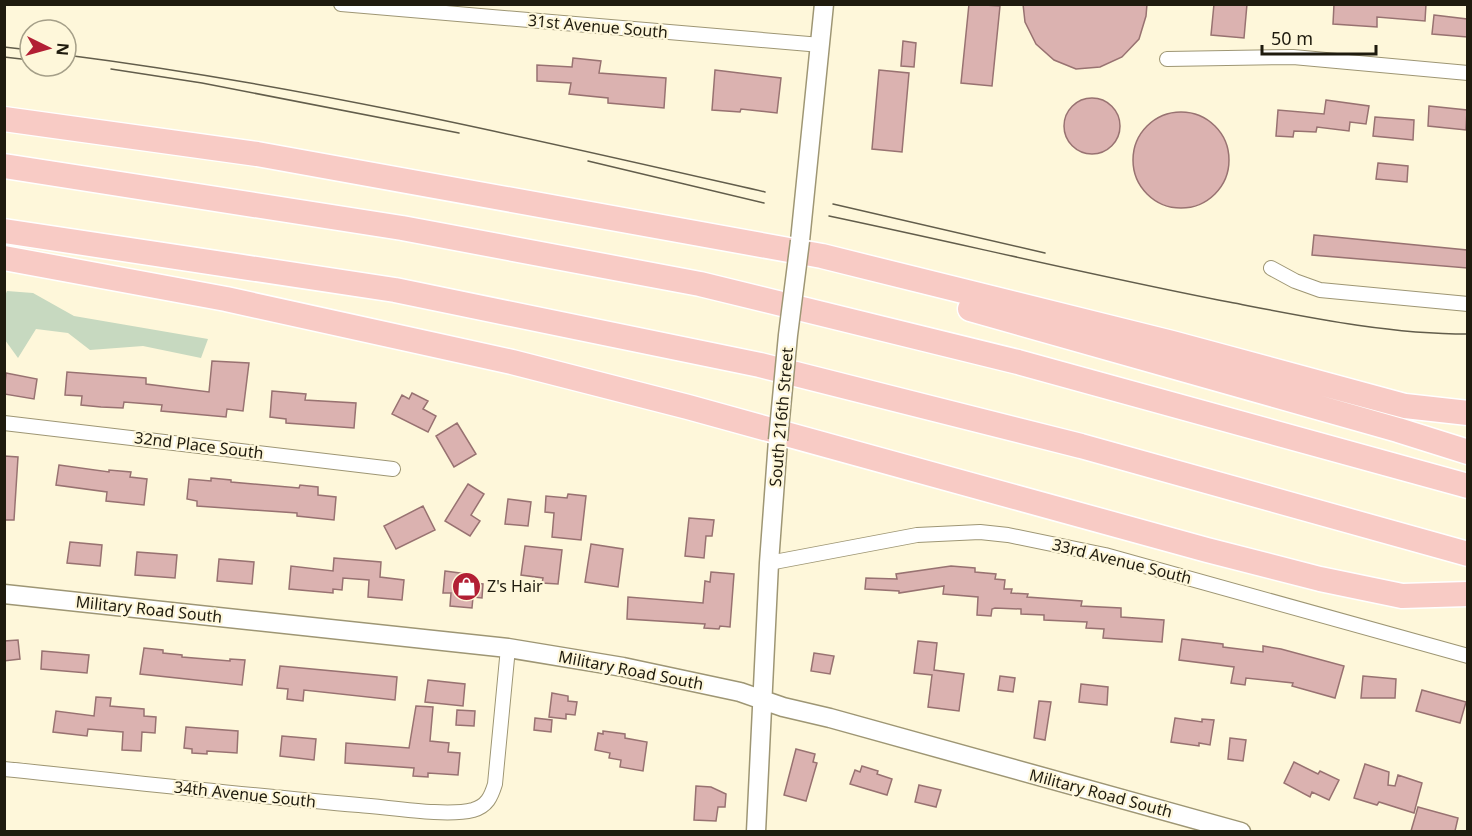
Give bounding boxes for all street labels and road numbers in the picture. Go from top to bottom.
street label: 31st Avenue South [527,9,669,43]
street label: South 216th Street [764,346,798,488]
street label: 32nd Place South [133,426,265,464]
street label: 33rd Avenue South [1050,533,1194,589]
street label: Military Road South [75,590,223,628]
street label: Military Road South [557,645,705,695]
street label: Military Road South [1027,763,1175,823]
street label: 34th Avenue South [173,776,317,812]

